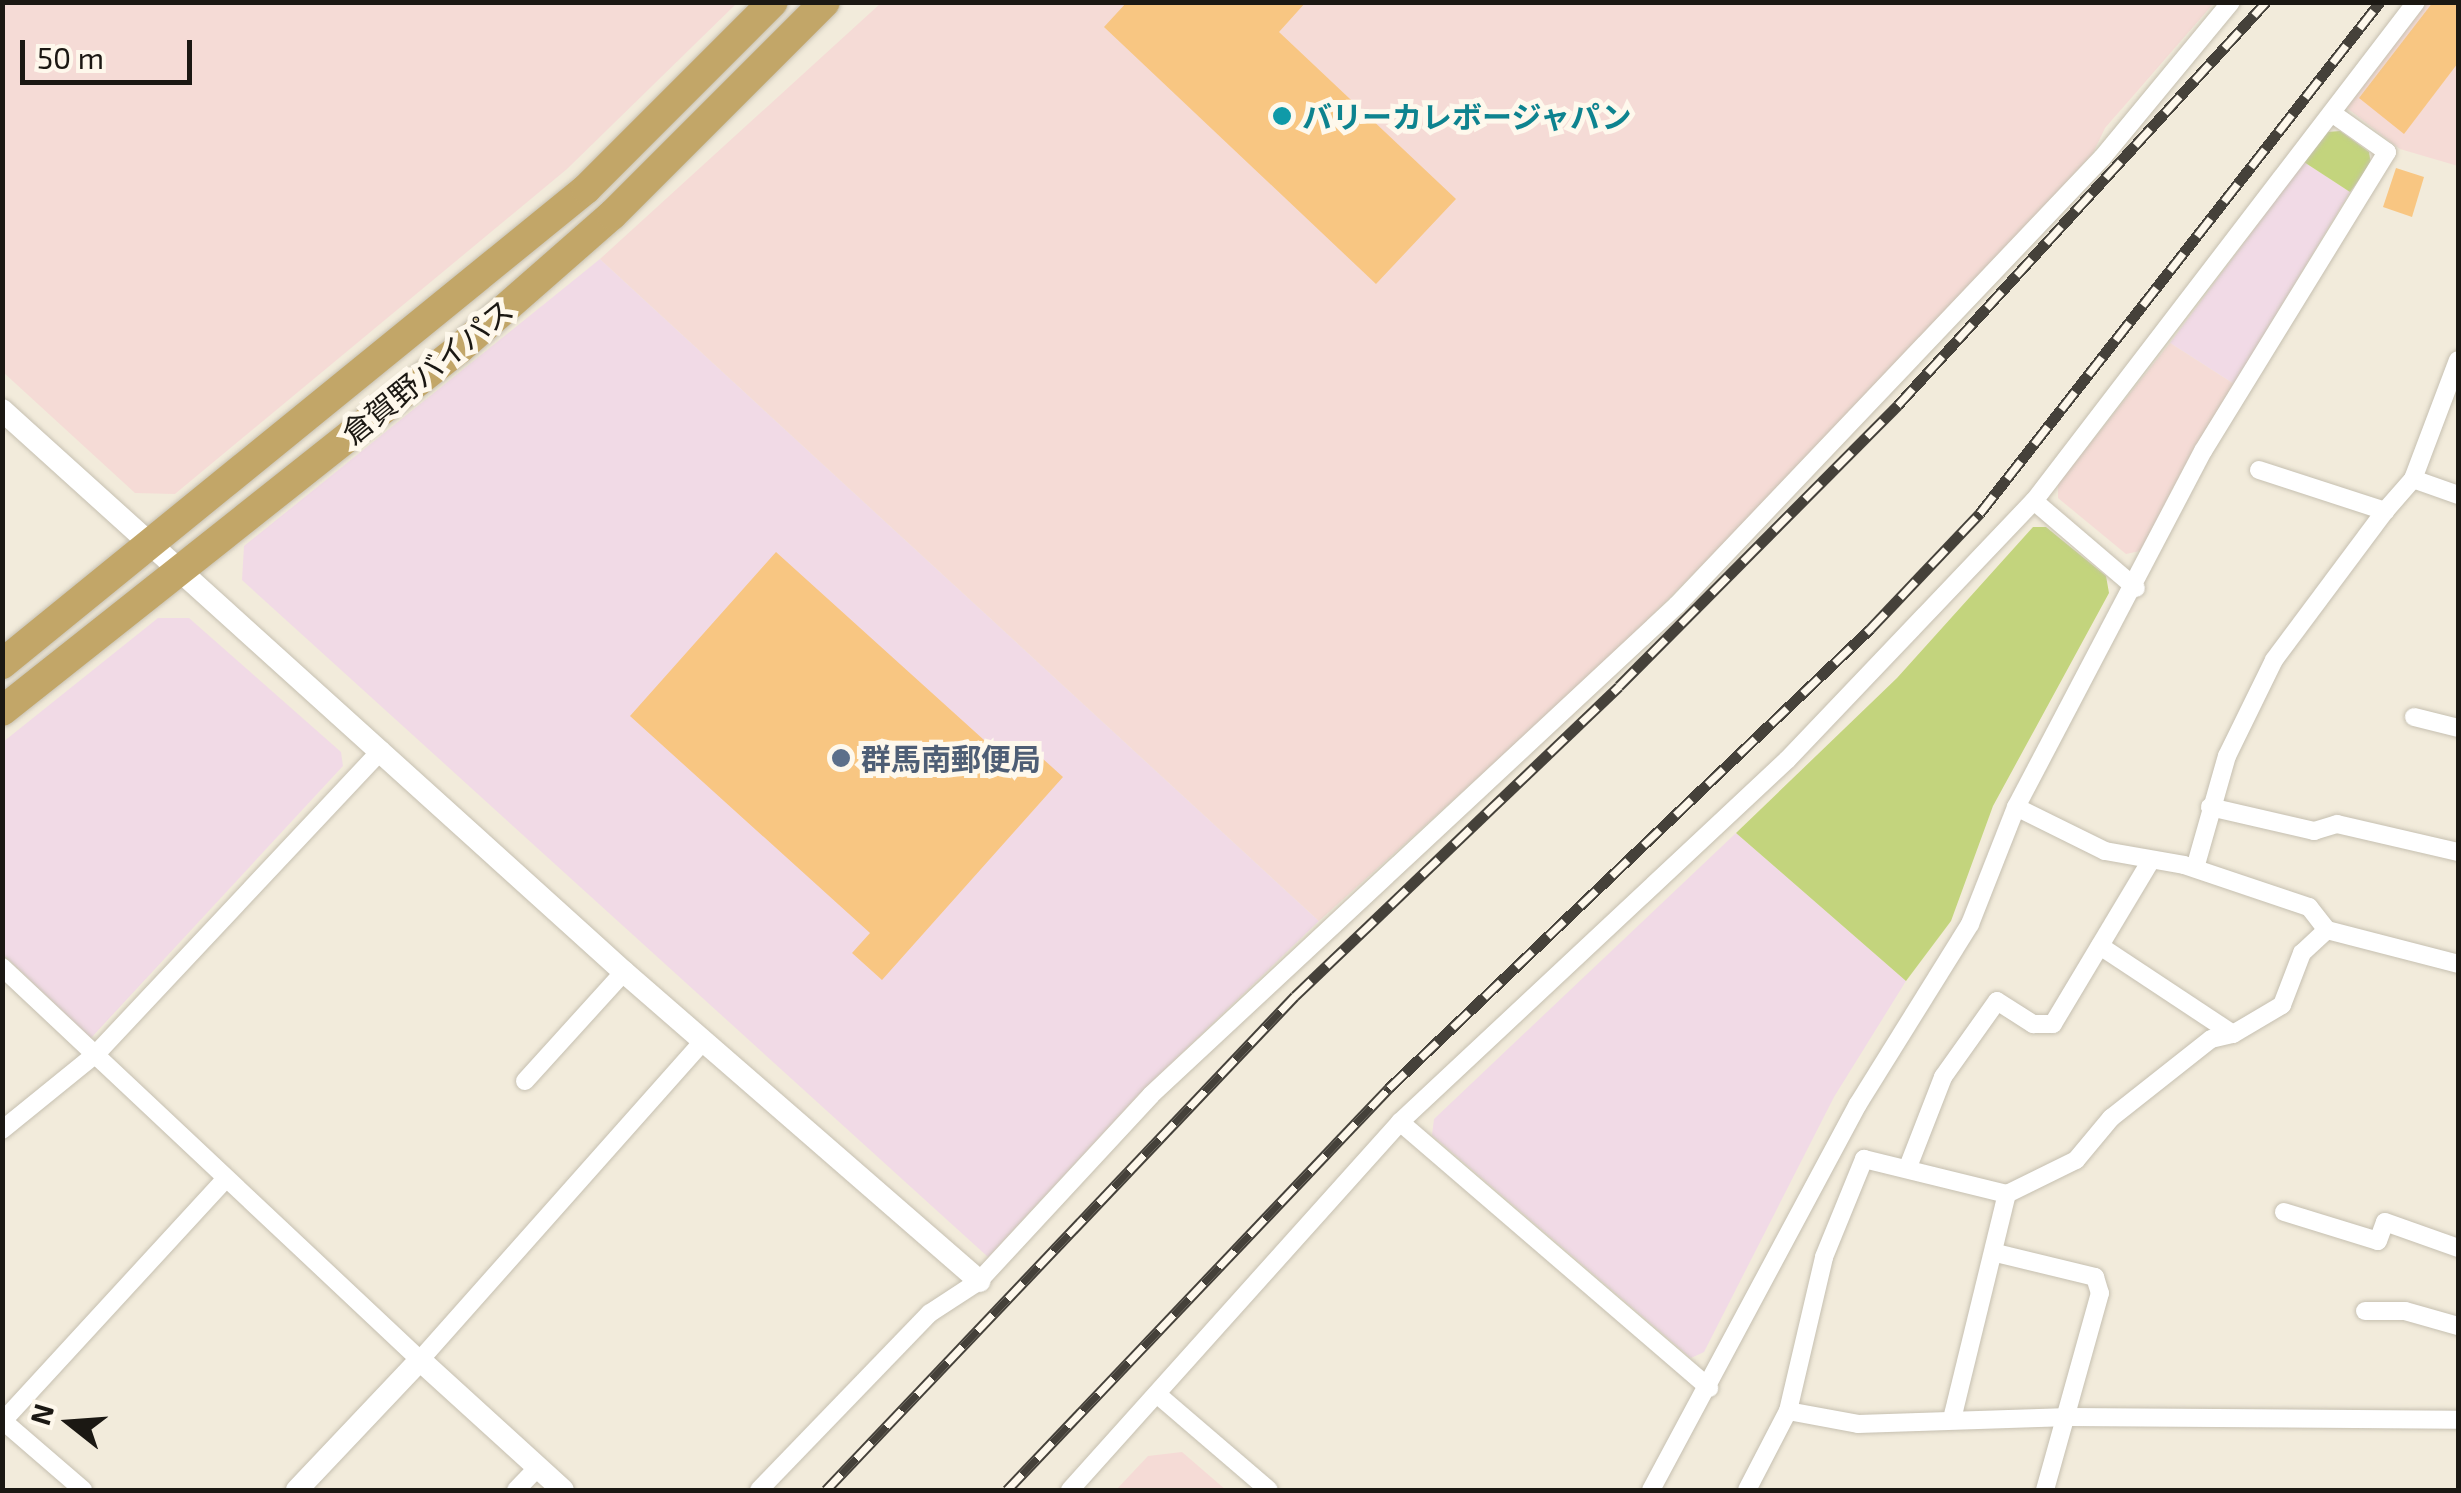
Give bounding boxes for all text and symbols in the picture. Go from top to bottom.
scale bar [25,20,198,82]
text: 50 m [37,39,104,75]
place label: バリーカレボージャパン [1302,98,1632,134]
marker: バリーカレボージャパン [1271,105,1293,127]
street label: 倉賀野バイパス [334,291,520,451]
place label: 群馬南郵便局 [861,740,1041,776]
marker: 群馬南郵便局 [830,747,852,769]
north arrow [20,1373,120,1473]
text: N [22,1400,61,1429]

